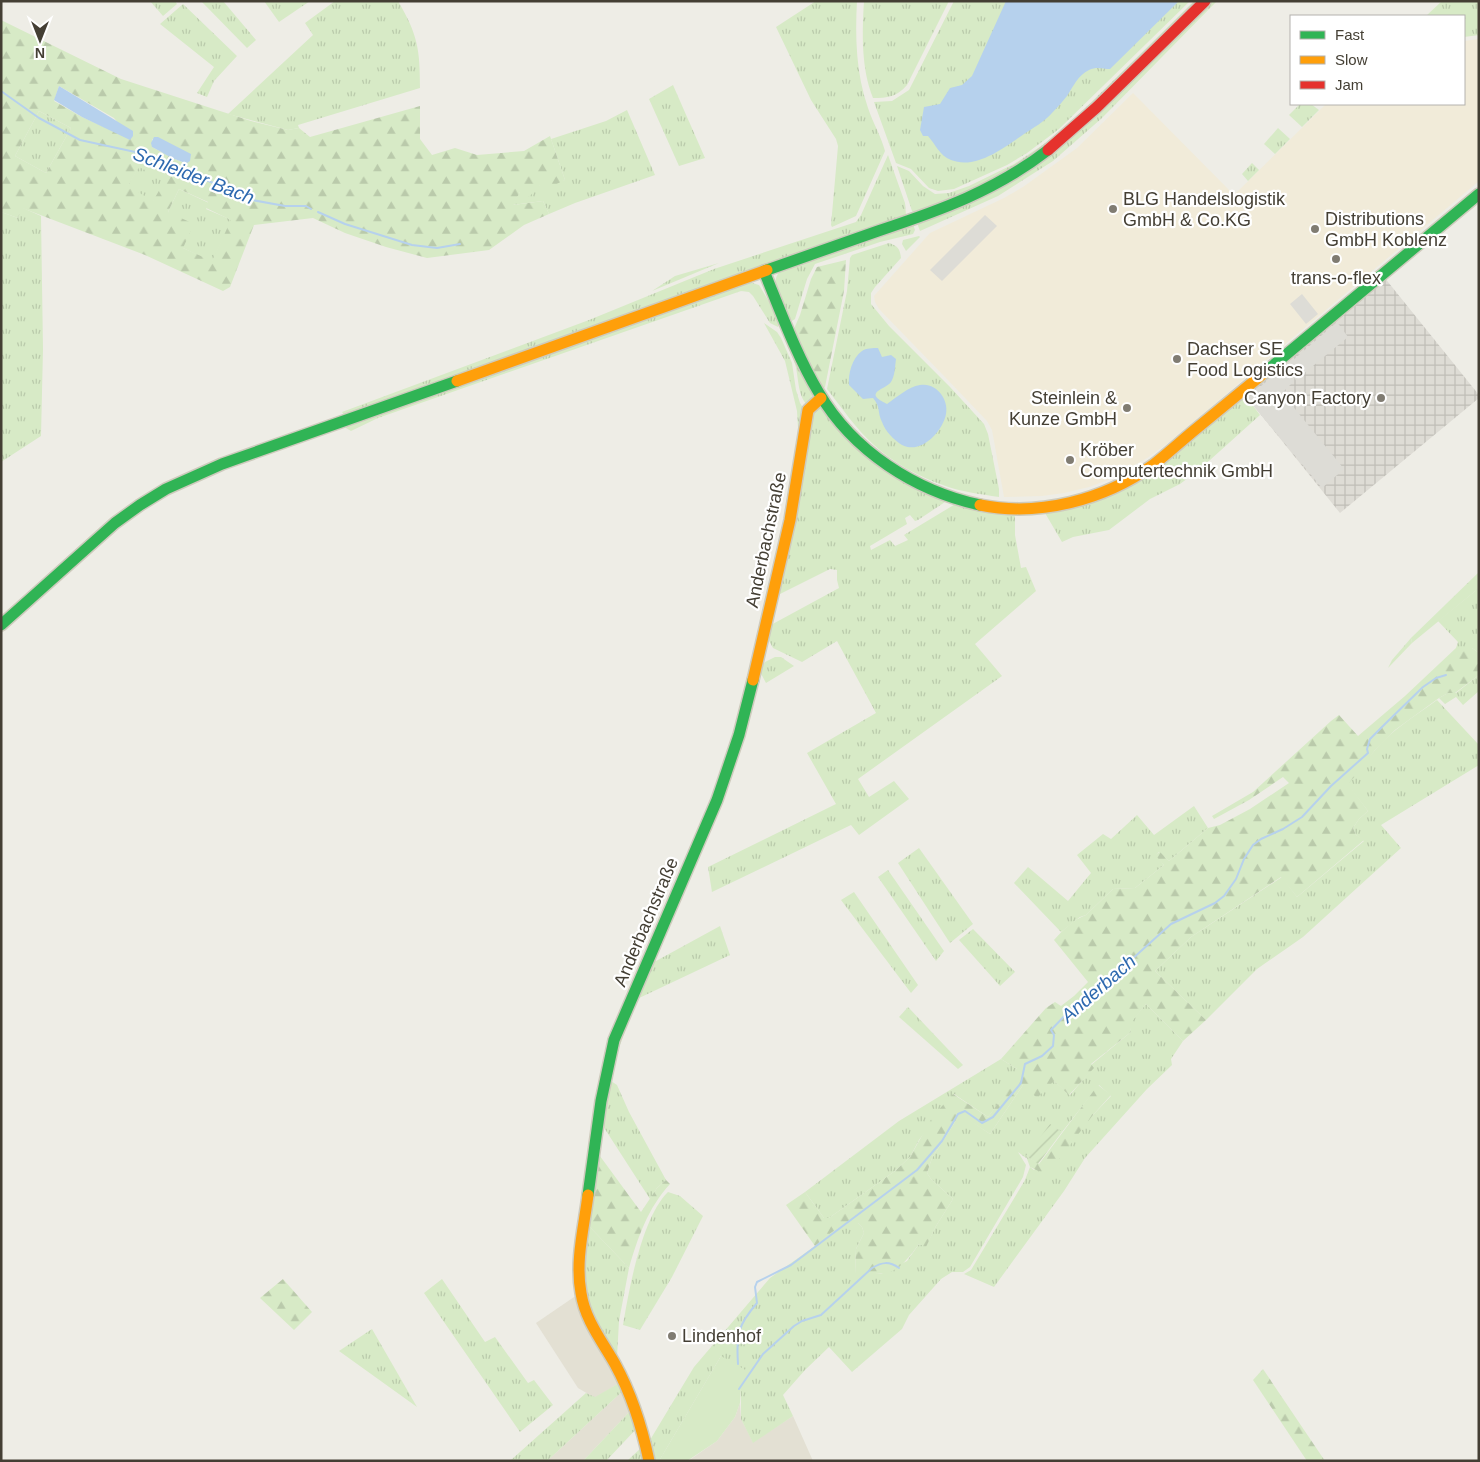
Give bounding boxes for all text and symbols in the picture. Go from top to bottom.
north arrow [15,15,65,65]
legend [1290,15,1465,105]
text: Fast [1335,26,1365,43]
text: N [35,45,45,61]
text: Slow [1335,51,1368,68]
text: Jam [1335,76,1363,93]
water label: Schleider Bach [130,143,257,208]
place label: BLG Handelslogistik GmbH & Co.KG [1123,189,1286,230]
marker: BLG Handelslogistik GmbH & Co.KG [1107,203,1119,215]
place label: Distributions GmbH Koblenz [1325,209,1447,250]
marker: Distributions GmbH Koblenz [1309,223,1321,235]
marker: trans-o-flex [1330,253,1342,265]
place label: trans-o-flex [1291,268,1381,288]
place label: Dachser SE Food Logistics [1187,339,1303,380]
marker: Dachser SE Food Logistics [1171,353,1183,365]
place label: Steinlein & Kunze GmbH [1009,388,1117,429]
place label: Canyon Factory [1244,388,1371,408]
marker: Canyon Factory [1375,392,1387,404]
marker: Steinlein & Kunze GmbH [1121,402,1133,414]
place label: Kröber Computertechnik GmbH [1080,440,1273,481]
marker: Kröber Computertechnik GmbH [1064,454,1076,466]
street label: Anderbachstraße [742,470,790,610]
street label: Anderbachstraße [610,855,682,989]
water label: Anderbach [1056,950,1140,1027]
place label: Lindenhof [682,1326,762,1346]
marker: Lindenhof [666,1330,678,1342]

